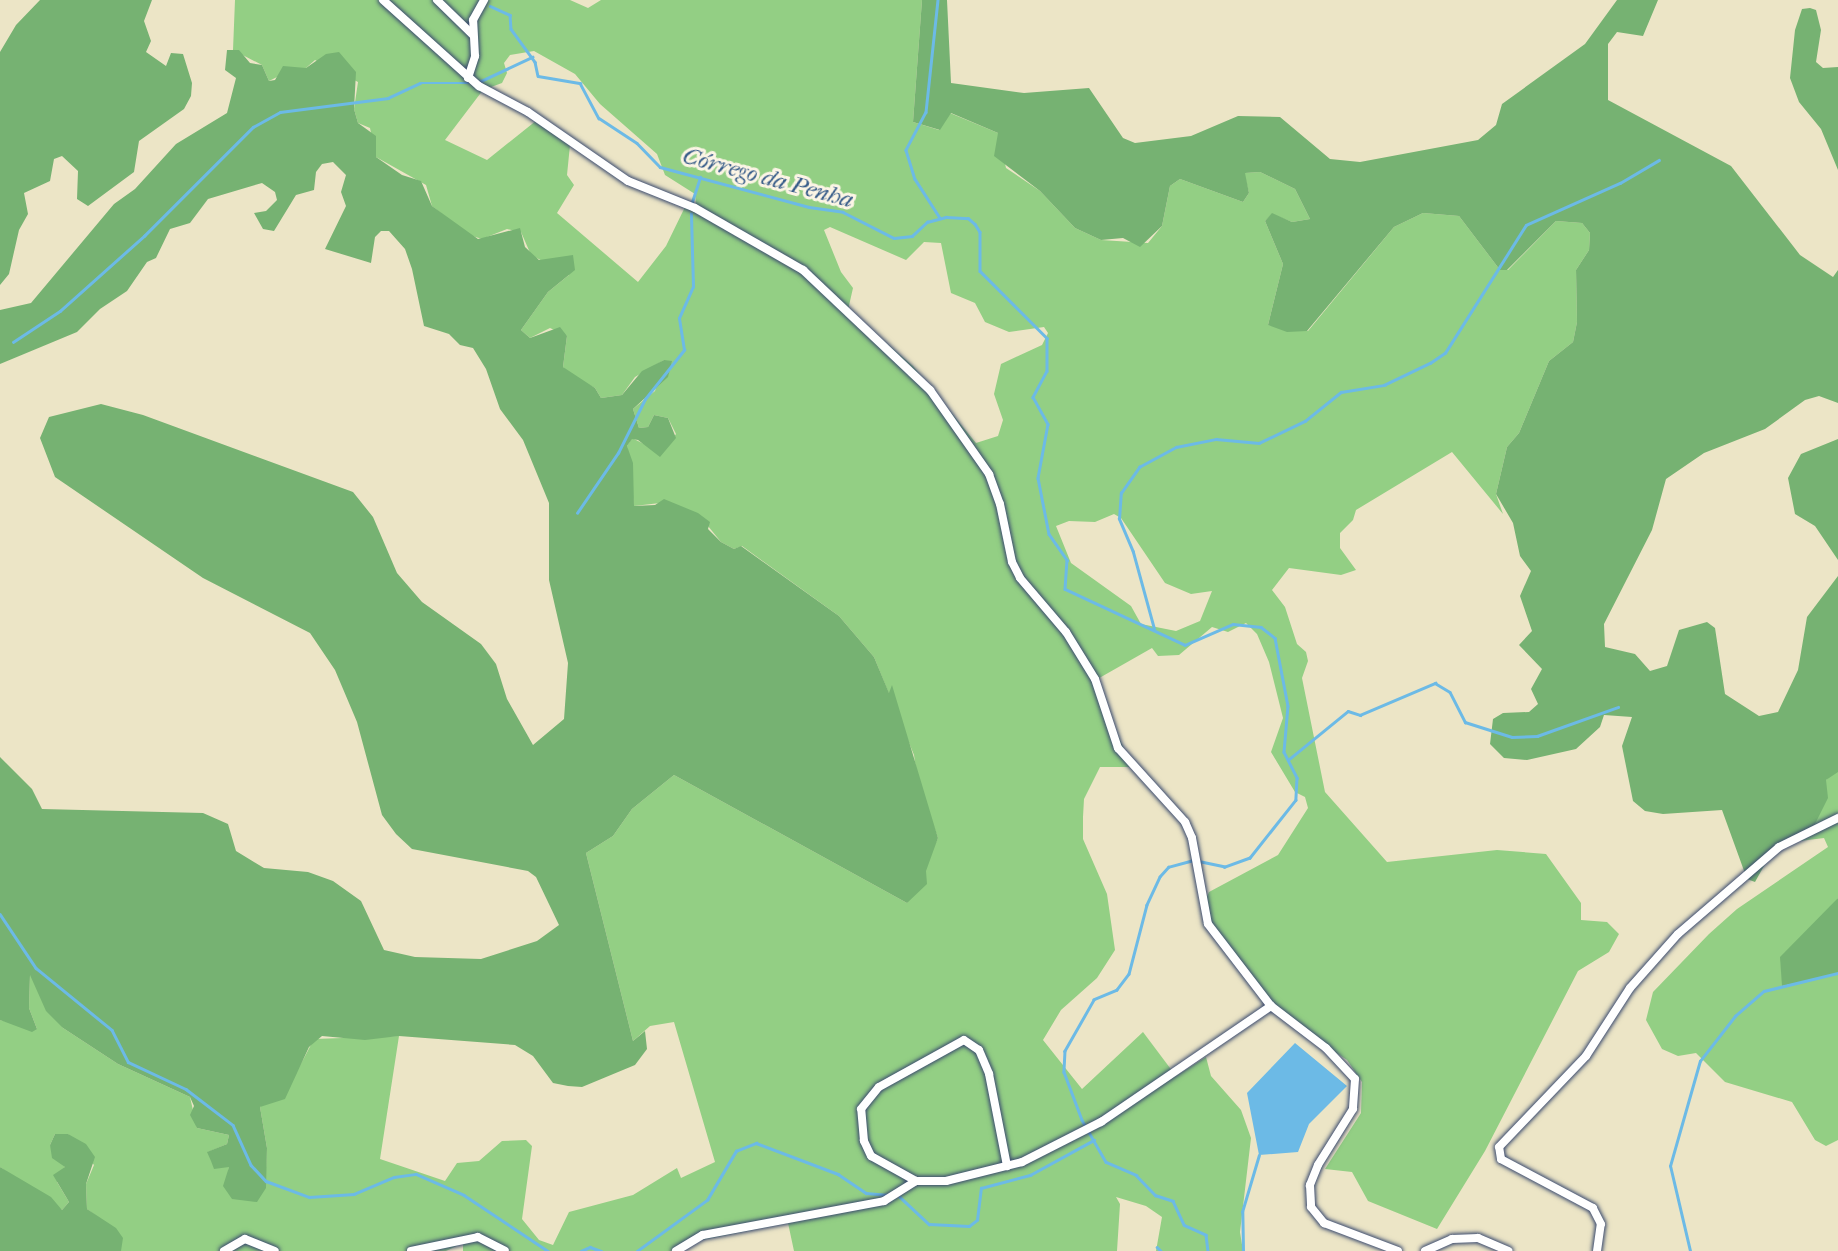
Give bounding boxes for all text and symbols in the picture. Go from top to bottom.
water label: Córrego da Penha [679,141,857,215]

